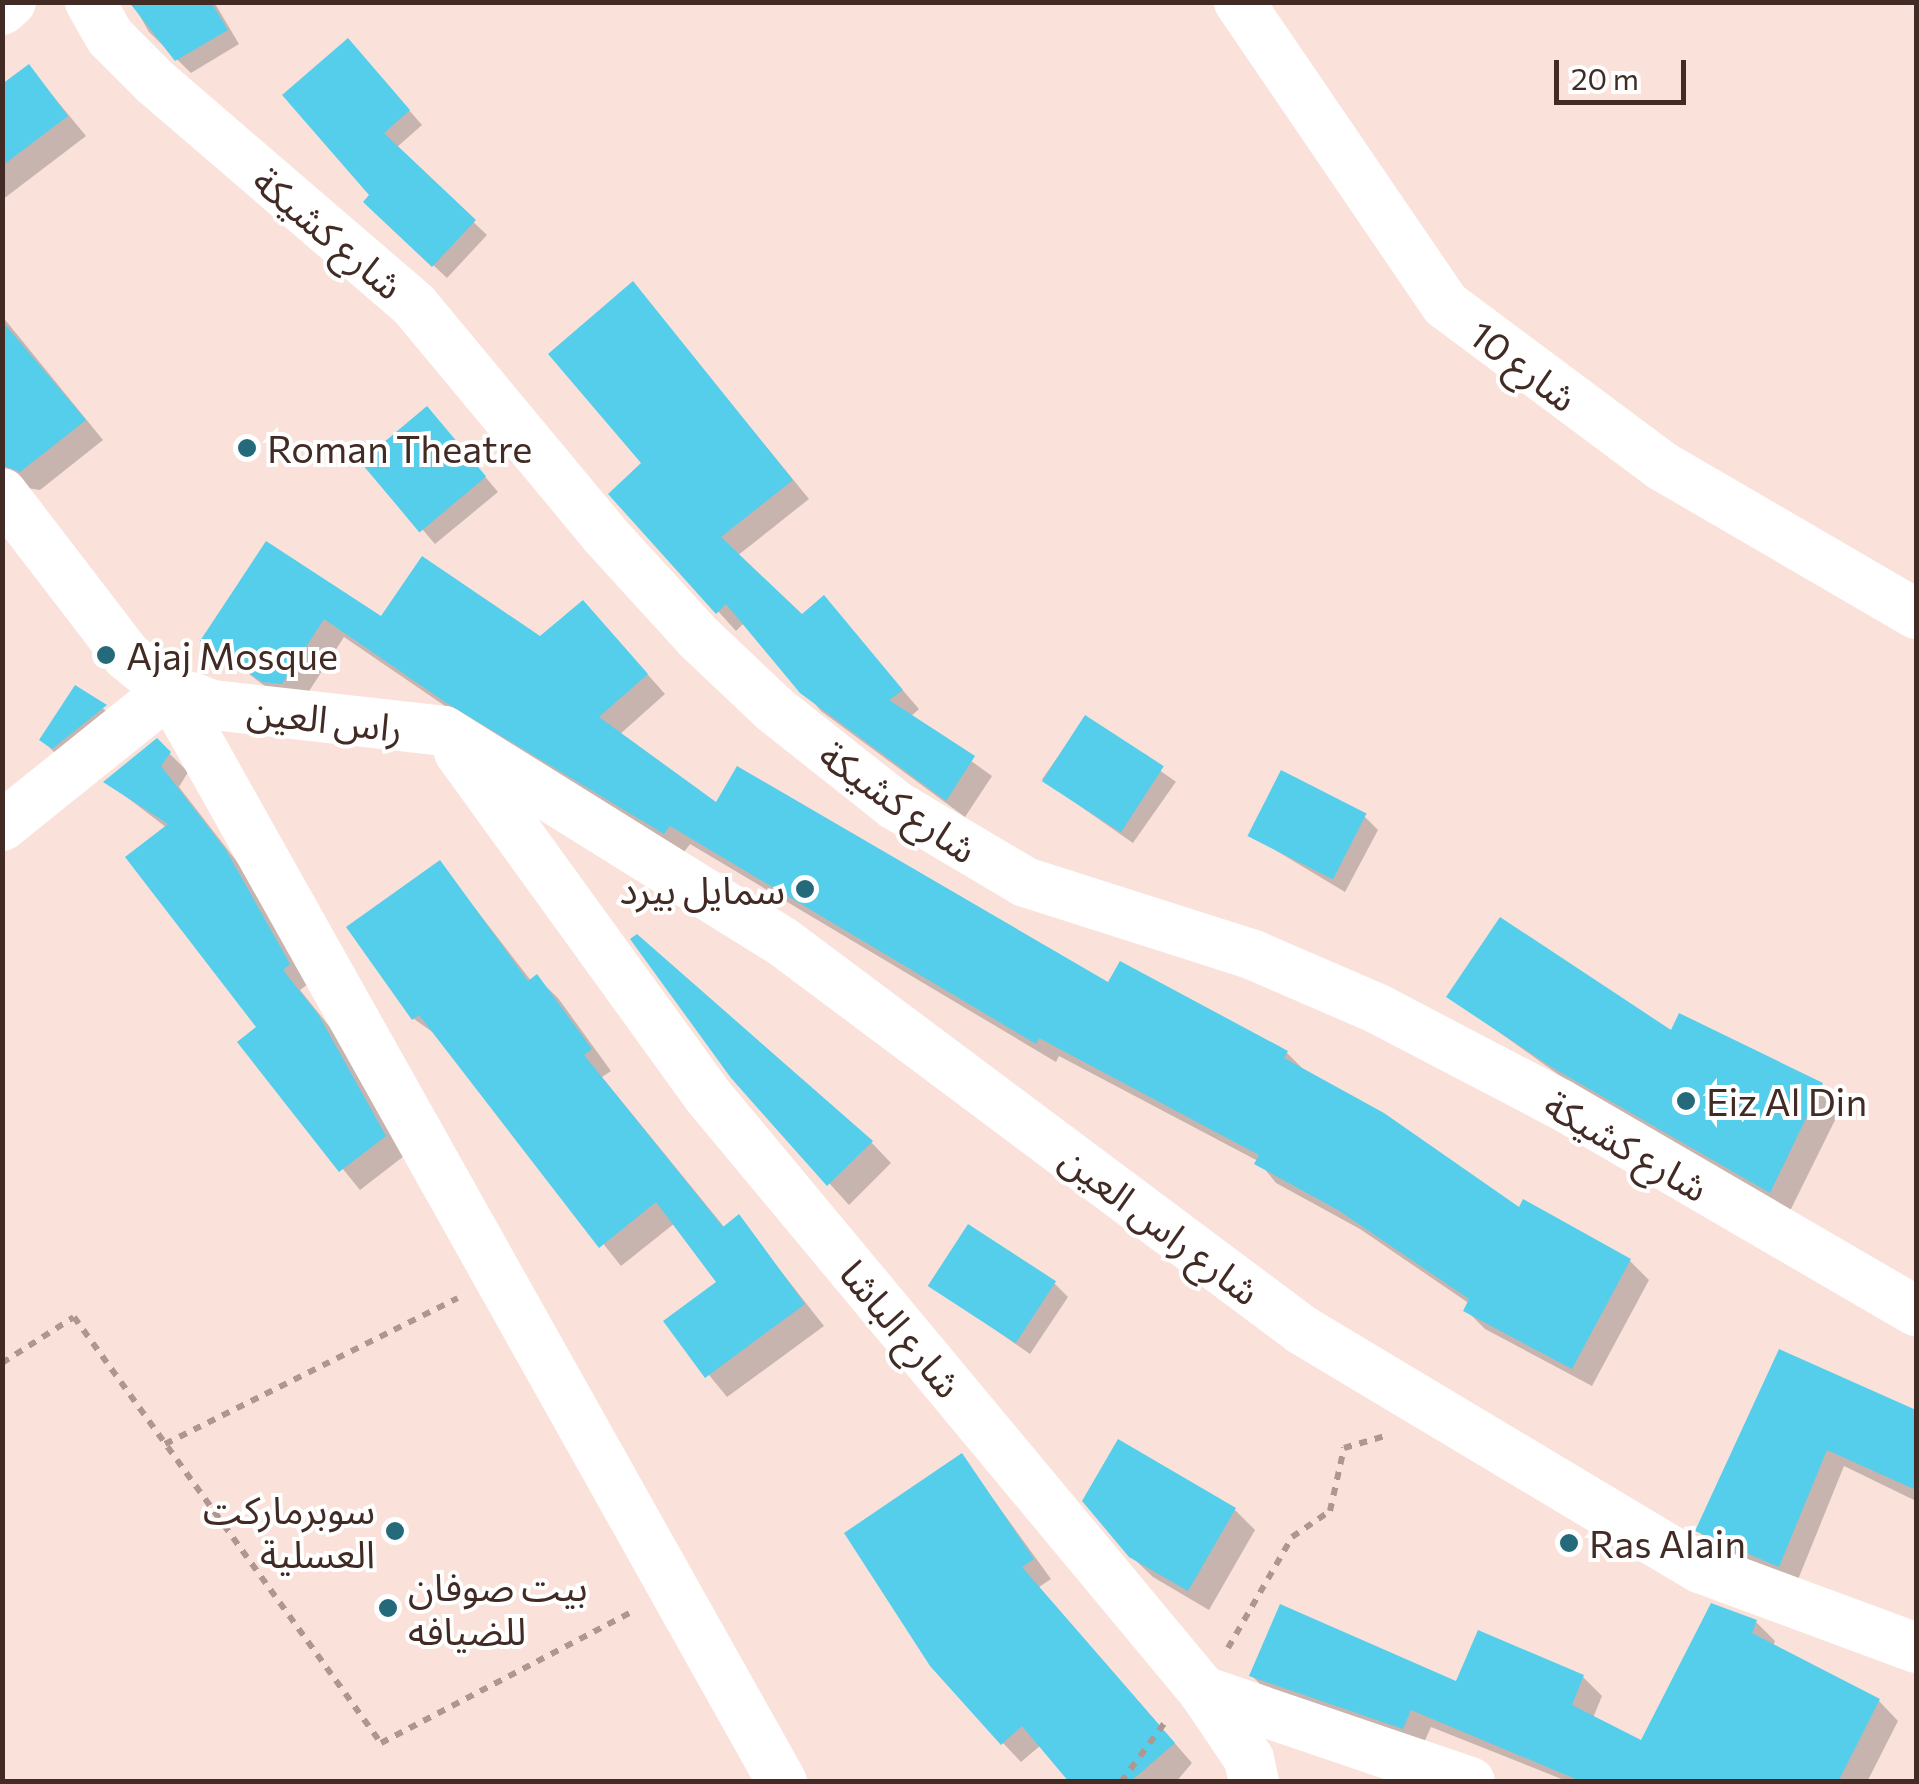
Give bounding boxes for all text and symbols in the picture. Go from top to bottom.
scale bar [1559,40,1692,102]
text: 20 m [1571,59,1639,96]
street label: شارع كشيكة [245,156,413,308]
street label: شارع 10 [1461,310,1587,420]
place label: Roman Theatre [267,425,532,471]
marker: Roman Theatre [236,437,258,459]
place label: Ajaj Mosque [126,632,338,678]
marker: Ajaj Mosque [95,644,117,666]
street label: راس العين [245,686,405,750]
street label: شارع كشيكة [812,730,986,872]
place label: سمايل بيرد [619,866,785,912]
marker: سمايل بيرد [794,878,816,900]
place label: Eiz Al Din [1706,1078,1867,1124]
street label: شارع كشيكة [1537,1080,1717,1210]
marker: Eiz Al Din [1675,1090,1697,1112]
street label: شارع راس العين [1053,1134,1269,1314]
street label: شارع الباشا [831,1250,973,1406]
place label: سوبرماركت العسلية [203,1486,375,1576]
marker: سوبرماركت العسلية [384,1520,406,1542]
place label: Ras Alain [1589,1520,1746,1566]
marker: Ras Alain [1558,1532,1580,1554]
place label: بيت صوفان للضيافه [408,1563,588,1652]
marker: بيت صوفان للضيافه [377,1597,399,1619]

